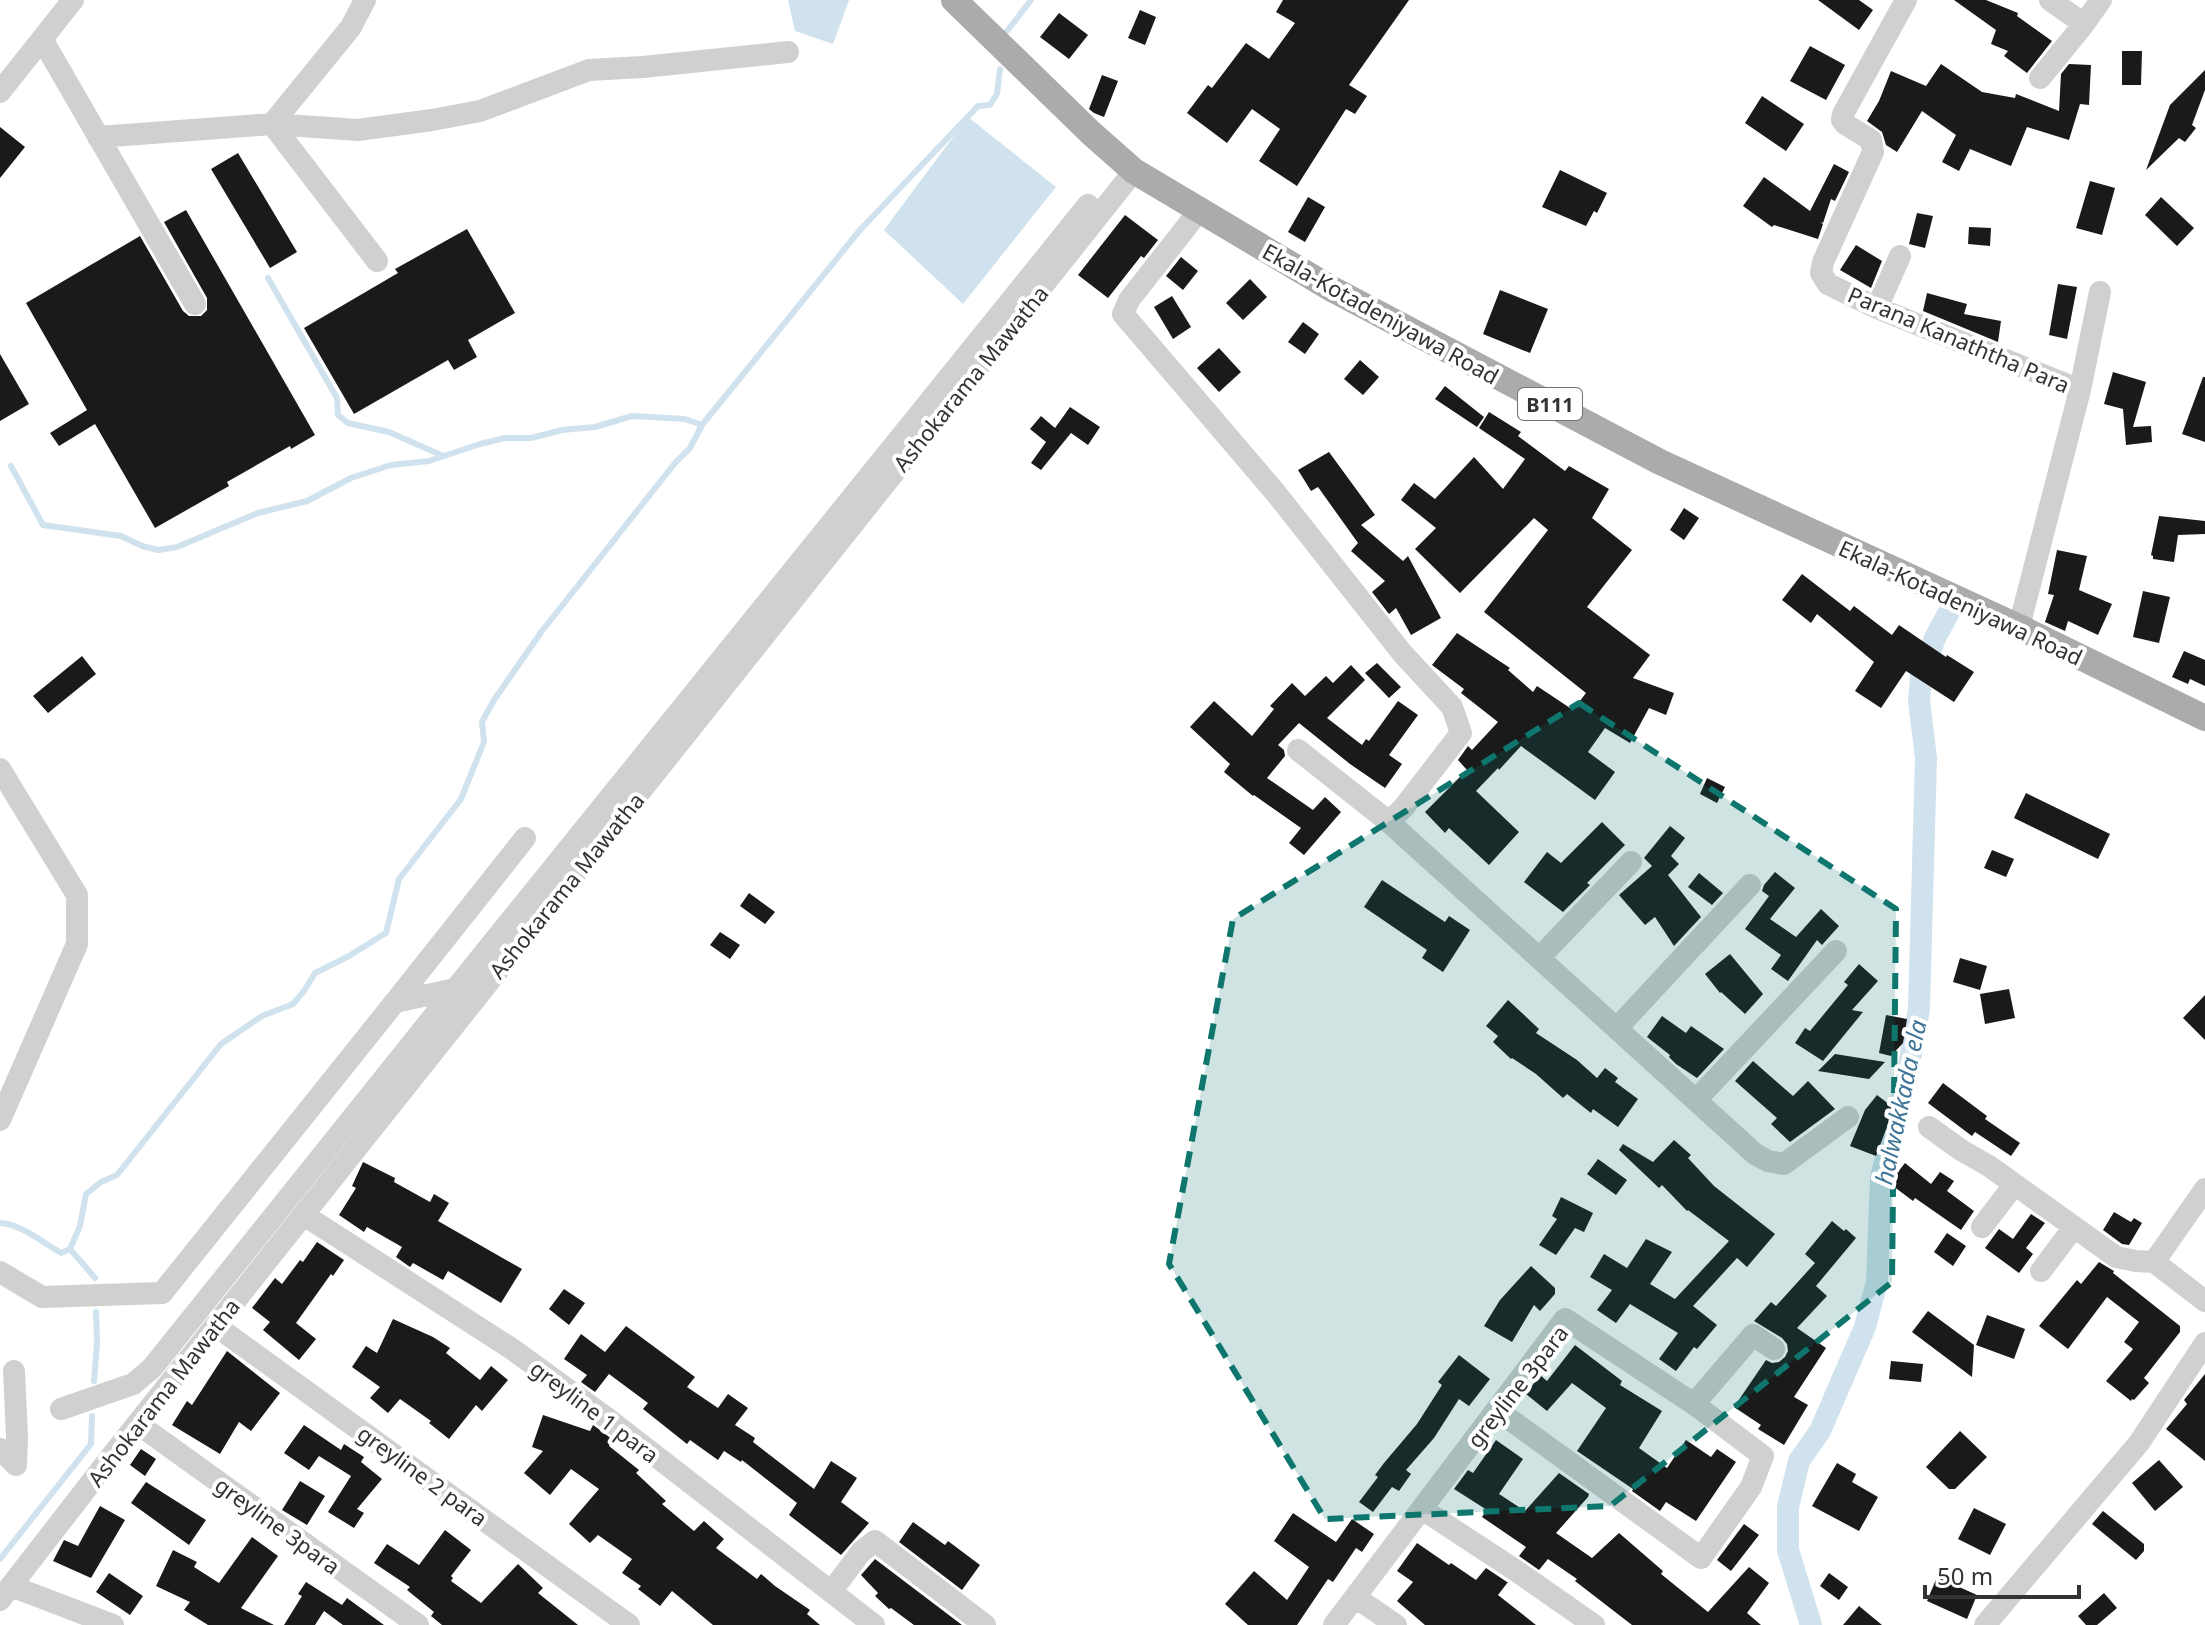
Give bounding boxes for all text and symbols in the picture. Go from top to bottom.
street label: Ekala-Kotadeniyawa Road [1258,235,1504,391]
street label: Ashokarama Mawatha [886,279,1054,477]
street label: Parana Kanaththa Para [1844,279,2074,399]
road number: B111 [1518,388,1582,420]
street label: Ekala-Kotadeniyawa Road [1834,532,2088,672]
street label: Ashokarama Mawatha [482,786,650,984]
water label: halwakkada ela [1866,1016,1934,1187]
street label: Ashokarama Mawatha [80,1292,246,1492]
street label: greyline 3para [1460,1318,1574,1454]
street label: greyline 1 para [525,1353,665,1469]
street label: greyline 2 para [352,1418,494,1532]
street label: greyline 3para [209,1469,347,1581]
scale bar [1925,1549,2079,1599]
text: 50 m [1937,1559,1993,1592]

